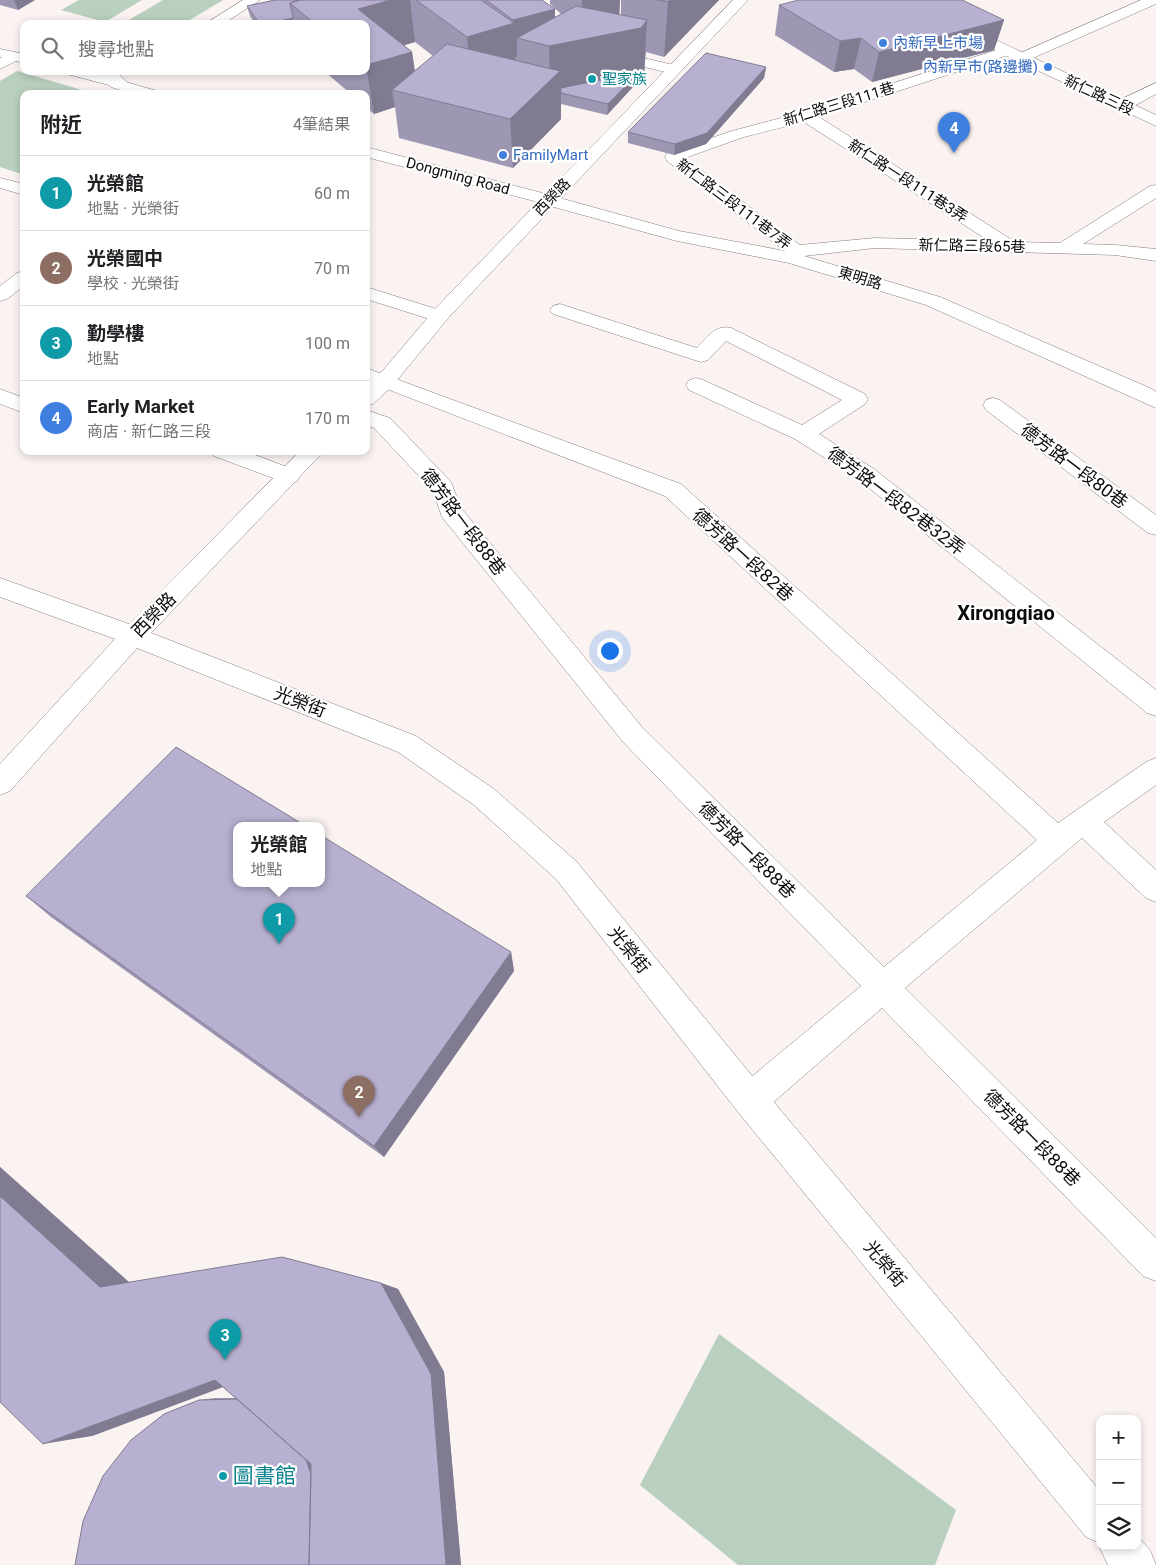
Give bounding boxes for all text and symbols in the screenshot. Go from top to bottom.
search box [20,20,370,75]
icon: search [38,34,66,62]
place label: 內新早上市場 [893,34,983,52]
marker: 內新早上市場 [877,37,889,49]
text: 搜尋地點 [78,38,154,61]
place label: 內新早市(路邊攤) [923,58,1038,76]
marker: 內新早市(路邊攤) [1042,61,1054,73]
place label: 聖家族 [602,70,647,88]
street label: 新仁路三段 [1061,71,1137,119]
marker: 聖家族 [586,73,598,85]
street label: 新仁路三段111巷 [781,79,897,129]
pin: 4 [938,112,970,153]
text: 附近 [40,113,82,137]
text: 4筆結果 [293,115,350,134]
street label: 新仁路一段111巷3弄 [845,136,971,226]
place label: FamilyMart [513,146,588,164]
marker: FamilyMart [497,149,509,161]
street label: Dongming Road [404,153,512,199]
street label: 新仁路三段111巷7弄 [673,155,795,253]
text: 光榮館 [87,172,144,195]
street label: 西榮路 [530,175,574,219]
text: 1 [51,184,61,203]
text: 60 m [314,184,350,203]
text: 地點 · 光榮街 [87,199,179,218]
street label: 新仁路三段65巷 [918,236,1026,256]
text: 光榮國中 [87,247,163,270]
text: 2 [51,259,61,278]
text: 70 m [314,259,350,278]
street label: 東明路 [836,263,884,293]
text: 學校 · 光榮街 [87,274,179,293]
text: 勤學樓 [87,322,144,345]
text: 3 [51,334,61,353]
text: 100 m [305,334,350,353]
text: 地點 [87,349,119,368]
text: Early Market [87,395,195,418]
text: 4 [51,409,61,428]
text: 170 m [305,409,350,428]
street label: 德芳路一段80巷 [1017,419,1132,513]
text: 商店 · 新仁路三段 [87,422,211,441]
street label: 德芳路一段82巷32弄 [824,442,969,559]
street label: 德芳路一段88巷 [416,464,510,579]
street label: 德芳路一段82巷 [689,504,798,605]
street label: 西榮路 [127,588,180,641]
district label: Xirongqiao [957,601,1055,625]
your location [597,638,623,664]
street label: 光榮街 [271,682,329,721]
street label: 德芳路一段88巷 [695,797,800,902]
popup [233,822,325,887]
text: 光榮館 [250,833,308,856]
text: 地點 [250,860,283,879]
pin: 1 [263,903,295,944]
street label: 光榮街 [604,922,655,977]
pin: 2 [343,1076,375,1117]
street label: 德芳路一段88巷 [980,1085,1085,1190]
street label: 光榮街 [860,1236,911,1291]
pin: 3 [209,1319,241,1360]
map controls [1096,1415,1141,1550]
button: + [1096,1415,1141,1460]
button: − [1096,1460,1141,1505]
place label: 圖書館 [233,1464,296,1488]
marker: 圖書館 [217,1470,229,1482]
button: layers [1096,1505,1141,1550]

